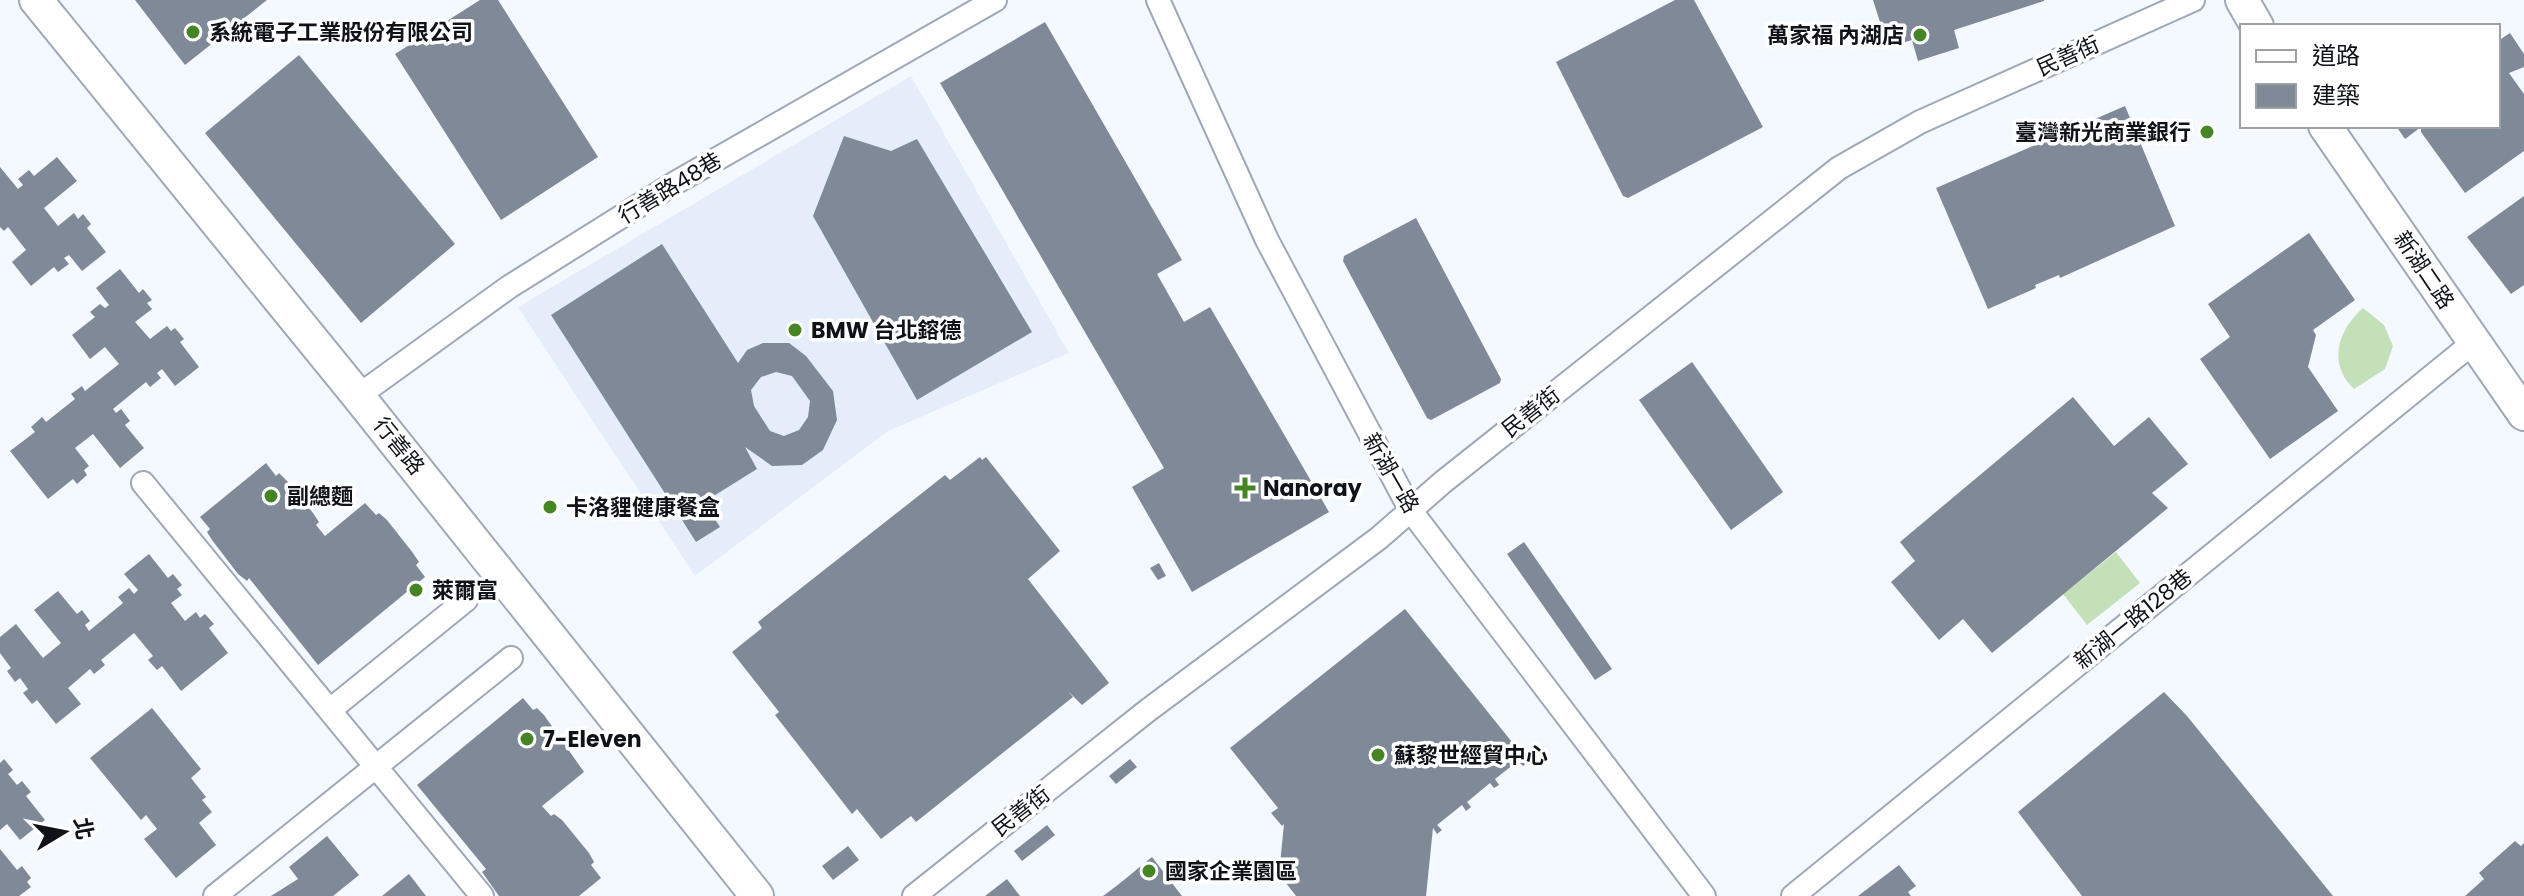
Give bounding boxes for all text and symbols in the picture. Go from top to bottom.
place label: 系統電子工業股份有限公司 [209,17,473,48]
place label: 萬家福 內湖店 [1767,20,1904,51]
marker: 系統電子工業股份有限公司 [184,23,202,41]
legend [2240,24,2500,128]
marker: 萬家福 內湖店 [1911,26,1929,44]
street label: 民善街 [2032,28,2104,84]
text: 道路 [2312,39,2360,72]
text: 建築 [2312,79,2360,112]
place label: 臺灣新光商業銀行 [2015,117,2191,148]
marker: 臺灣新光商業銀行 [2198,123,2216,141]
street label: 行善路48巷 [612,145,728,231]
street label: 新湖二路 [2387,225,2461,315]
place label: BMW 台北鎔德 [811,315,962,346]
marker: BMW 台北鎔德 [786,321,804,339]
street label: 民善街 [1495,379,1567,445]
street label: 行善路 [366,411,432,481]
street label: 新湖一路 [1356,427,1426,519]
place label: Nanoray [1263,473,1362,504]
marker: Nanoray [1234,477,1256,499]
place label: 副總麵 [287,481,353,512]
marker: 副總麵 [262,487,280,505]
place label: 卡洛貍健康餐盒 [566,492,720,523]
marker: 卡洛貍健康餐盒 [541,498,559,516]
street label: 新湖一路128巷 [2067,562,2199,676]
place label: 萊爾富 [432,575,498,606]
marker: 萊爾富 [407,581,425,599]
place label: 7-Eleven [543,724,642,755]
marker: 7-Eleven [518,730,536,748]
place label: 蘇黎世經貿中心 [1394,740,1548,771]
marker: 蘇黎世經貿中心 [1369,746,1387,764]
street label: 民善街 [985,778,1057,844]
north arrow [24,792,104,872]
text: 北 [66,815,100,842]
place label: 國家企業園區 [1165,856,1297,887]
marker: 國家企業園區 [1140,862,1158,880]

